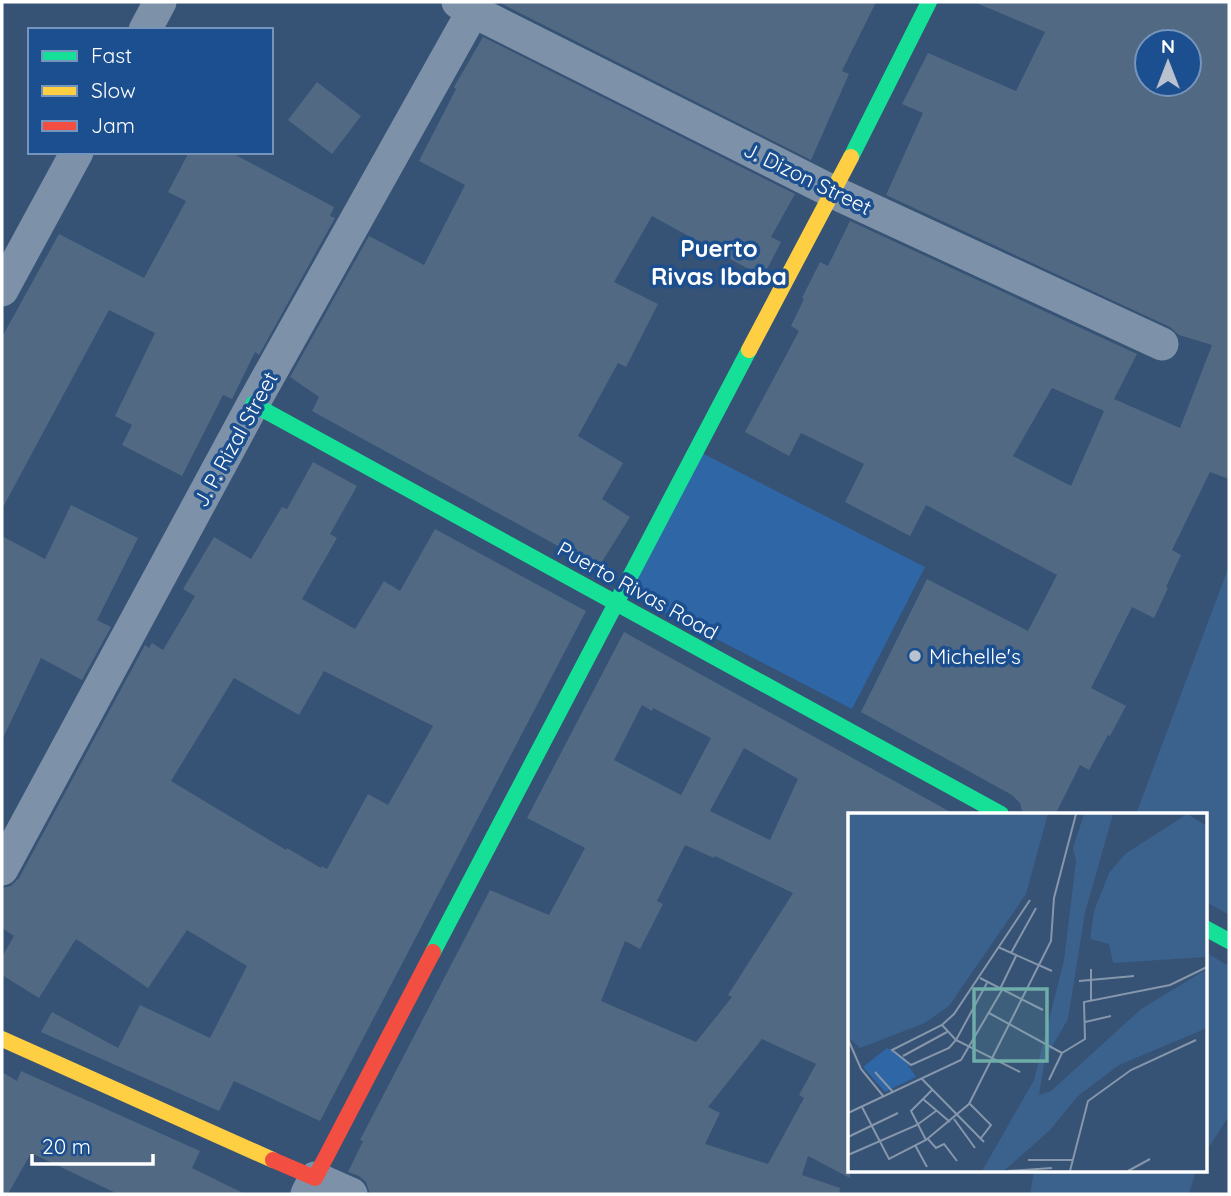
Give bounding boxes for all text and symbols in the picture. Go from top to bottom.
legend [28,28,273,154]
north arrow [1133,28,1203,98]
text: N [1161,34,1175,58]
text: Fast [91,42,132,68]
text: Slow [91,77,136,103]
text: Jam [91,112,135,138]
street label: J. Dizon Street [740,136,876,220]
district label: Puerto Rivas Ibaba [651,233,787,291]
street label: J. P. Rizal Street [187,367,283,511]
street label: Puerto Rivas Road [553,535,723,645]
place label: Michelle's [929,643,1021,669]
marker: Michelle's [907,648,923,664]
inset map [848,813,1206,1172]
scale bar [32,1122,152,1166]
text: 20 m [42,1133,91,1159]

